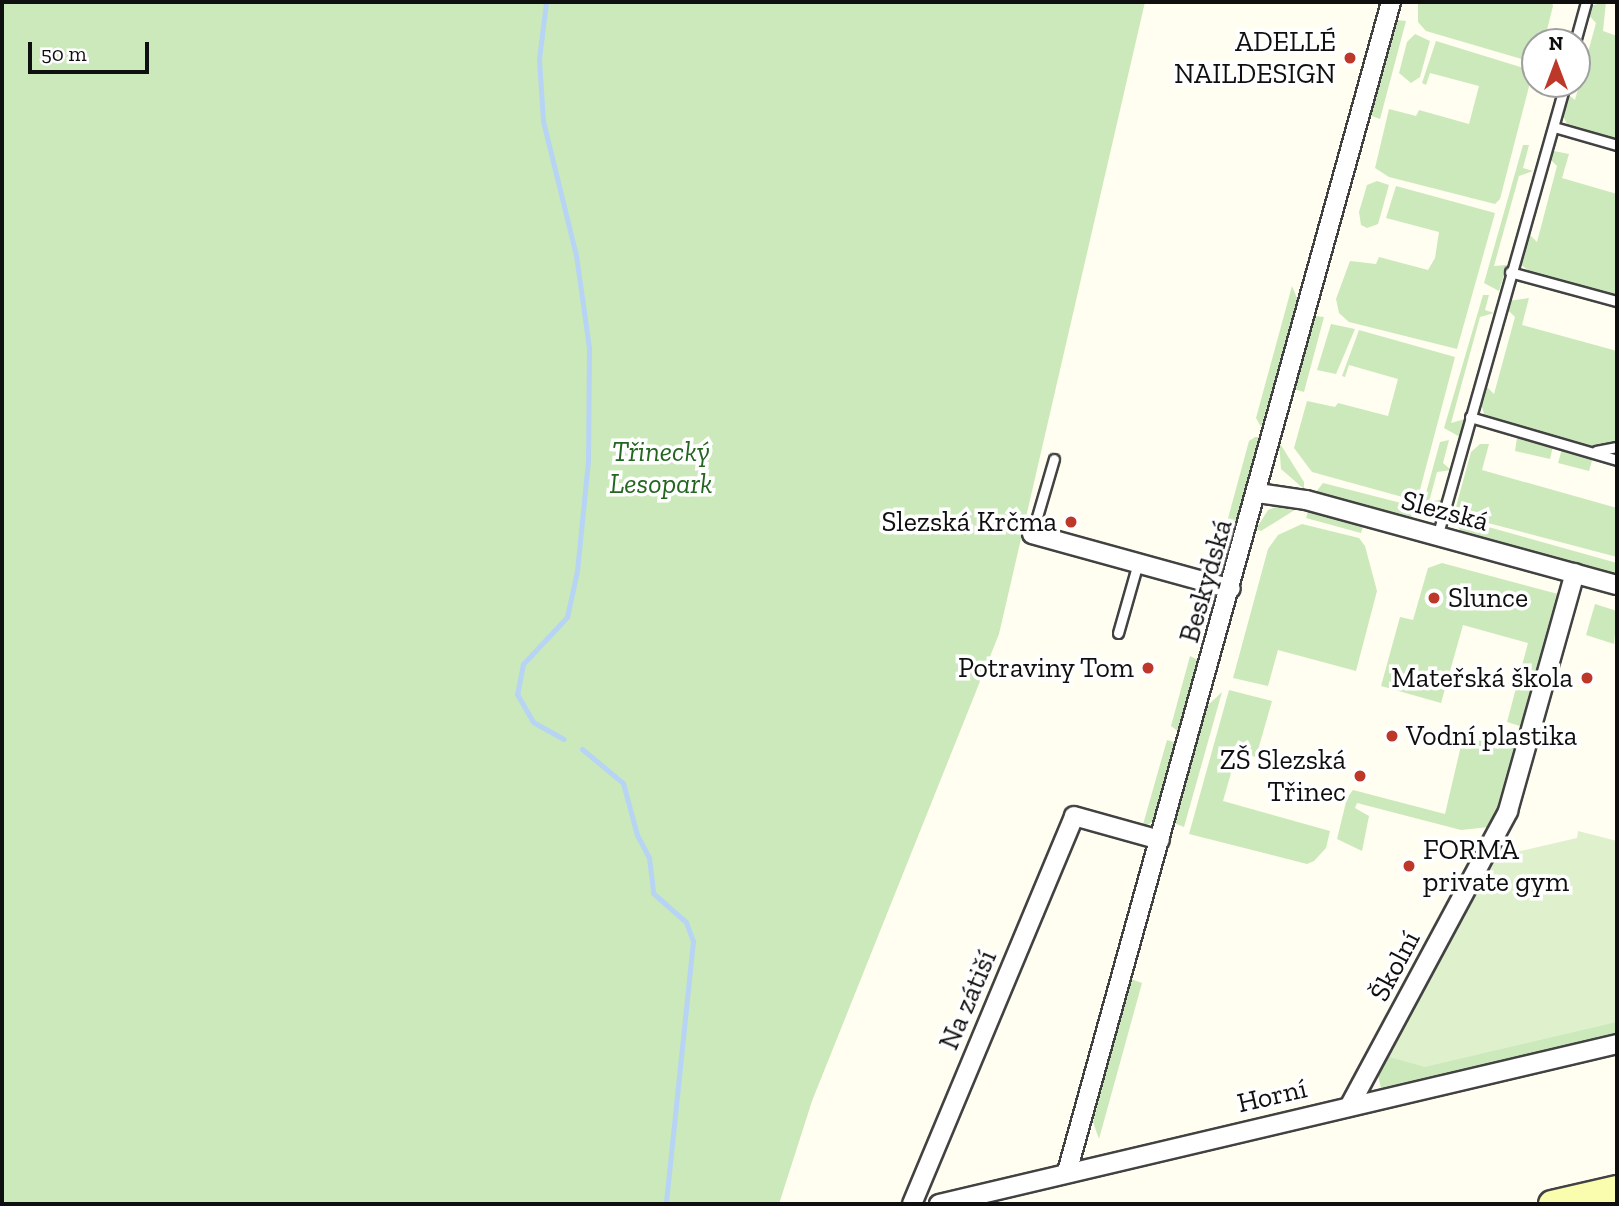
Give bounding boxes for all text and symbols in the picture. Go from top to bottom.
place label: ADELLÉ NAILDESIGN [1174,25,1336,91]
scale bar [32,28,152,72]
north arrow [1521,28,1591,98]
text: N [1549,32,1563,55]
text: 50 m [41,41,87,66]
marker: ADELLÉ NAILDESIGN [1342,50,1358,66]
park label: Třinecký Lesopark [610,435,712,501]
street label: Slezská [1398,483,1492,539]
place label: Slezská Krčma [881,505,1057,539]
marker: Slezská Krčma [1063,514,1079,530]
street label: Beskydská [1172,516,1240,646]
place label: Slunce [1448,581,1528,615]
marker: Slunce [1426,590,1442,606]
place label: Potraviny Tom [957,651,1134,685]
marker: Potraviny Tom [1140,660,1156,676]
place label: Mateřská škola [1391,661,1573,695]
marker: Mateřská škola [1579,670,1595,686]
place label: Vodní plastika [1406,719,1577,753]
marker: Vodní plastika [1384,728,1400,744]
place label: ZŠ Slezská Třinec [1220,743,1346,809]
marker: ZŠ Slezská Třinec [1352,768,1368,784]
place label: FORMA private gym [1423,833,1569,899]
marker: FORMA private gym [1401,858,1417,874]
street label: Školní [1363,925,1427,1007]
street label: Na zátiší [932,945,1004,1055]
street label: Horní [1234,1072,1310,1120]

